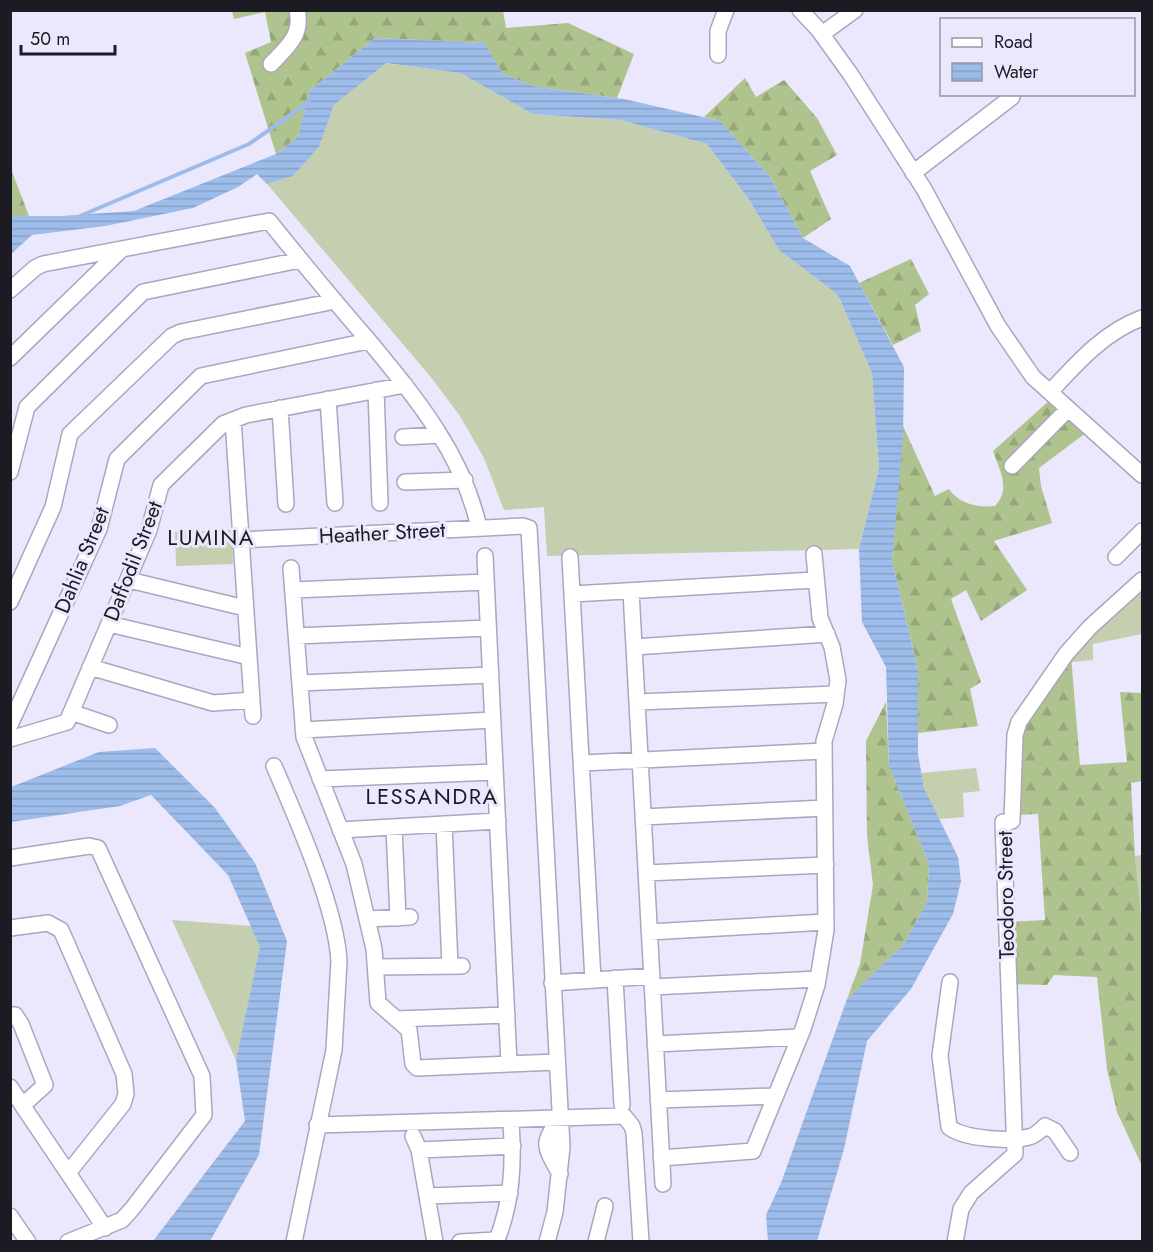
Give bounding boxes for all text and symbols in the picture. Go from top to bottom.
scale bar [21,18,116,56]
legend [940,18,1135,96]
text: 50 m [30,26,70,52]
text: Road [994,29,1033,55]
text: Water [994,59,1039,85]
street label: Daffodil Street [96,497,170,625]
street label: Dahlia Street [47,502,117,618]
street label: Heather Street [318,515,446,551]
district label: LUMINA [167,521,255,553]
district label: LESSANDRA [366,780,498,812]
street label: Teodoro Street [990,831,1022,959]

